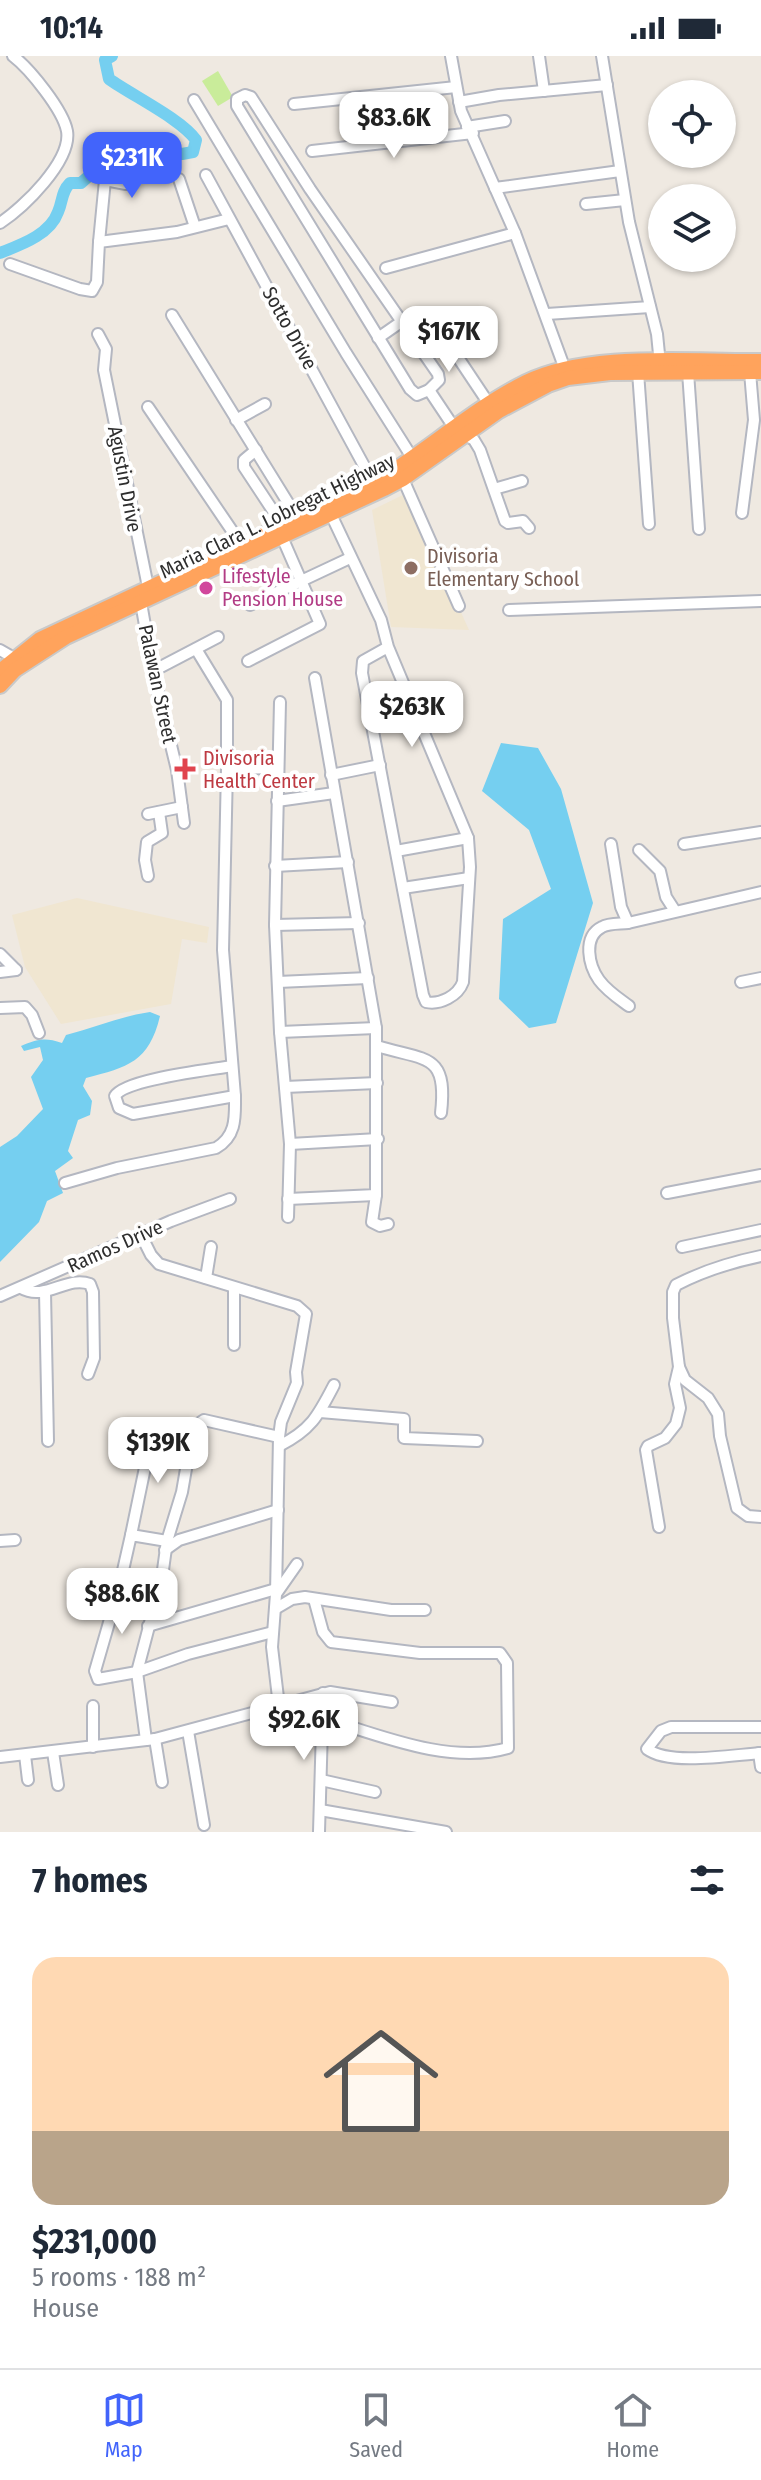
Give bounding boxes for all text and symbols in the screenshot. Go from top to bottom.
text: 10:14 [40,10,103,46]
map controls [648,80,736,272]
button: locate [648,80,736,168]
pin: $83.6K [329,92,459,160]
text: $83.6K [357,102,431,133]
pin: $231K [76,132,188,200]
text: $231K [101,142,163,173]
button: layers [648,184,736,272]
street label: Sotto Drive [257,282,323,374]
pin: $167K [393,306,505,374]
text: $167K [418,316,480,347]
street label: Agustin Drive [103,424,147,534]
street label: Maria Clara L. Lobregat Highway [156,449,398,583]
place label: Divisoria Elementary School [427,544,579,591]
marker: Divisoria Elementary School [402,559,420,577]
place label: Lifestyle Pension House [222,564,343,611]
marker: Lifestyle Pension House [197,579,215,597]
street label: Palawan Street [134,622,182,746]
pin: $263K [356,681,468,749]
text: $263K [379,691,445,722]
place label: Divisoria Health Center [203,746,315,793]
marker: Divisoria Health Center [174,758,196,780]
street label: Ramos Drive [64,1214,166,1278]
pin: $139K [102,1417,214,1485]
text: $139K [126,1427,190,1458]
pin: $88.6K [57,1568,187,1636]
text: $88.6K [85,1578,159,1609]
pin: $92.6K [239,1694,369,1762]
text: $92.6K [268,1704,340,1735]
icon: filters [685,1858,729,1902]
text: 7 homes [32,1860,148,1901]
icon: home [309,2009,453,2153]
text: $231,000 [32,2221,157,2262]
text: 5 rooms · 188 m² [32,2262,206,2293]
text: House [32,2293,99,2324]
tab: Map [102,2388,146,2463]
tab: Saved [349,2388,403,2463]
tab: Home [607,2388,659,2463]

